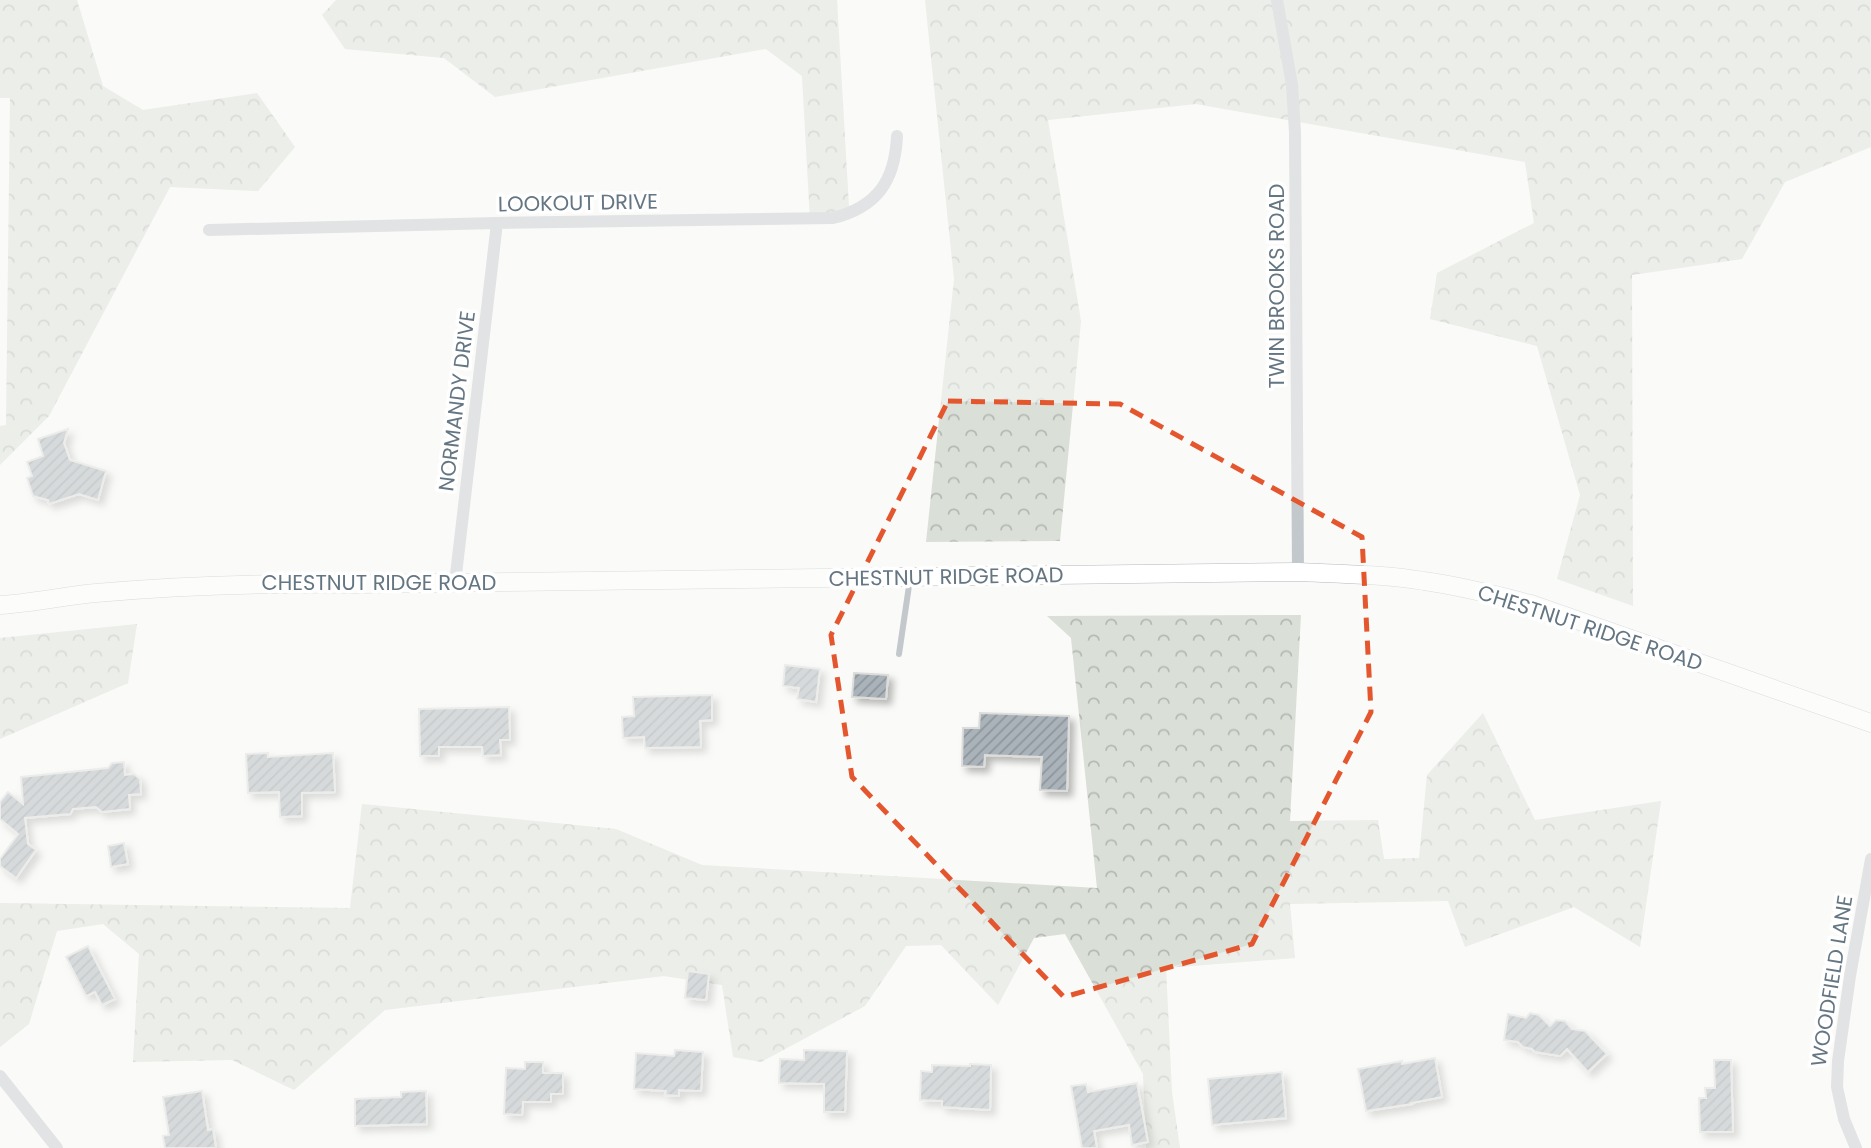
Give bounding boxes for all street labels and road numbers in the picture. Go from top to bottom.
street label: TWIN BROOKS ROAD [1262,184,1291,388]
street label: LOOKOUT DRIVE [498,187,658,218]
street label: NORMANDY DRIVE [431,309,482,493]
street label: CHESTNUT RIDGE ROAD [828,560,1064,593]
street label: CHESTNUT RIDGE ROAD [262,568,496,597]
street label: CHESTNUT RIDGE ROAD [1474,577,1706,678]
street label: WOODFIELD LANE [1804,893,1859,1069]

